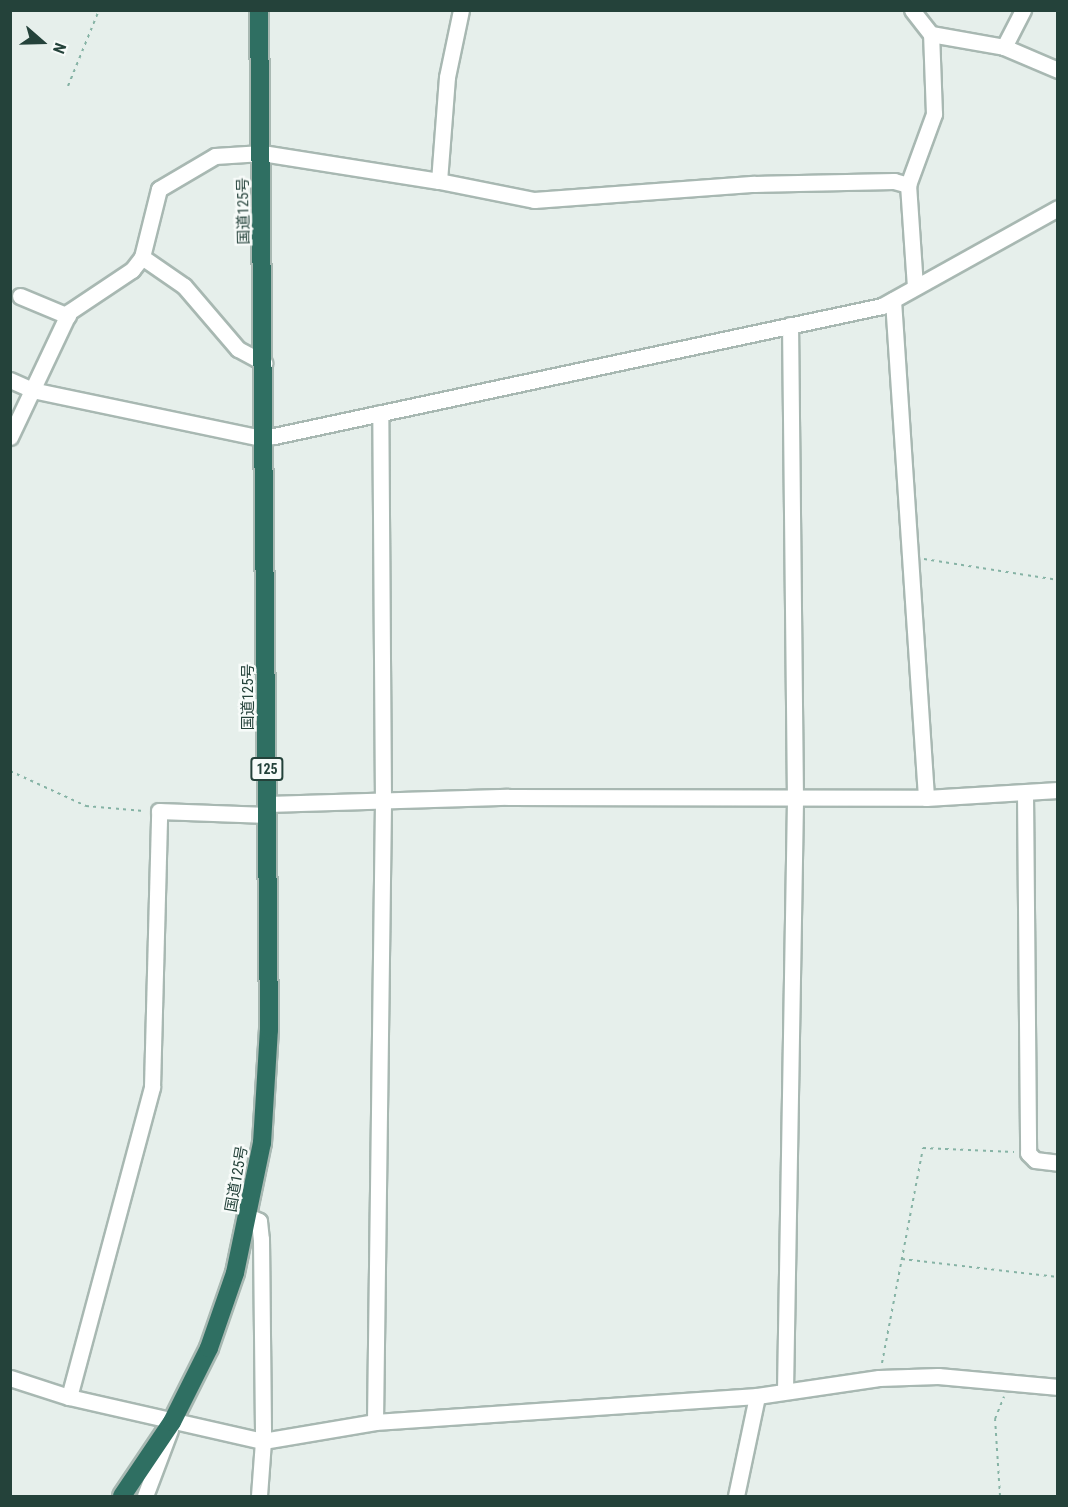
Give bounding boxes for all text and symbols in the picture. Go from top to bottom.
north arrow [12,12,72,72]
text: N [49,40,70,56]
street label: 国道125号 [234,177,254,245]
street label: 国道125号 [240,663,258,731]
road number: 125 [249,758,285,780]
street label: 国道125号 [222,1144,252,1214]

